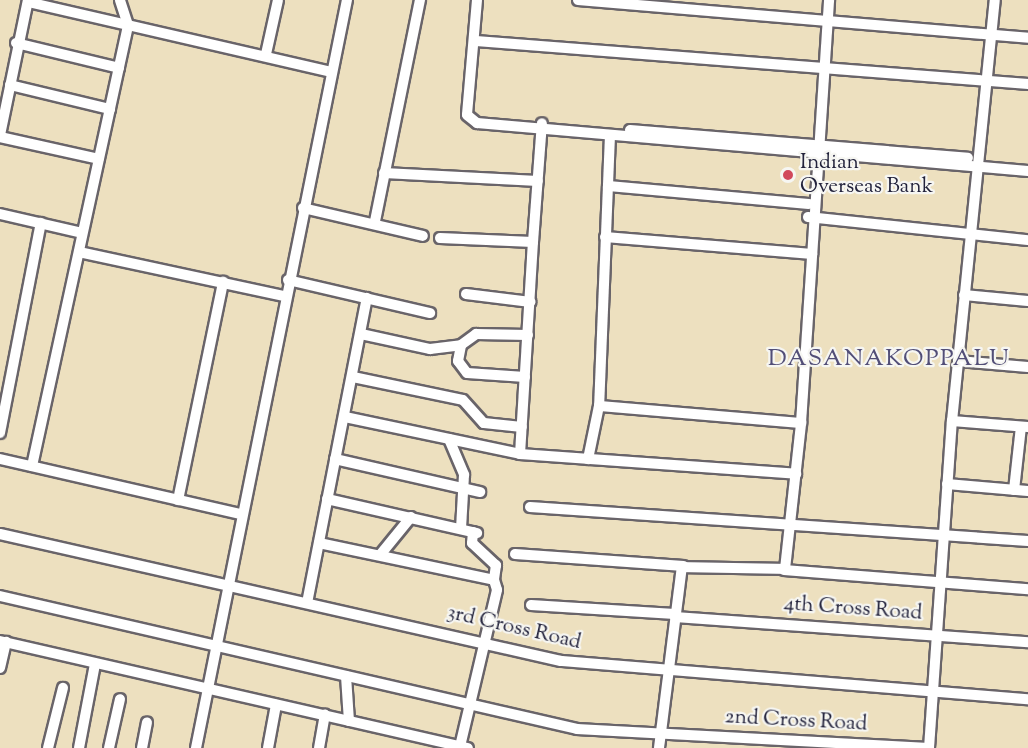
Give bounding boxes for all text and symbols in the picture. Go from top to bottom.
place label: Indian Overseas Bank [800,150,933,200]
marker: Indian Overseas Bank [781,168,795,182]
district label: DASANAKOPPALU [768,346,1010,374]
street label: 4th Cross Road [783,592,923,626]
street label: 3rd Cross Road [445,600,583,656]
street label: 2nd Cross Road [724,705,868,737]

